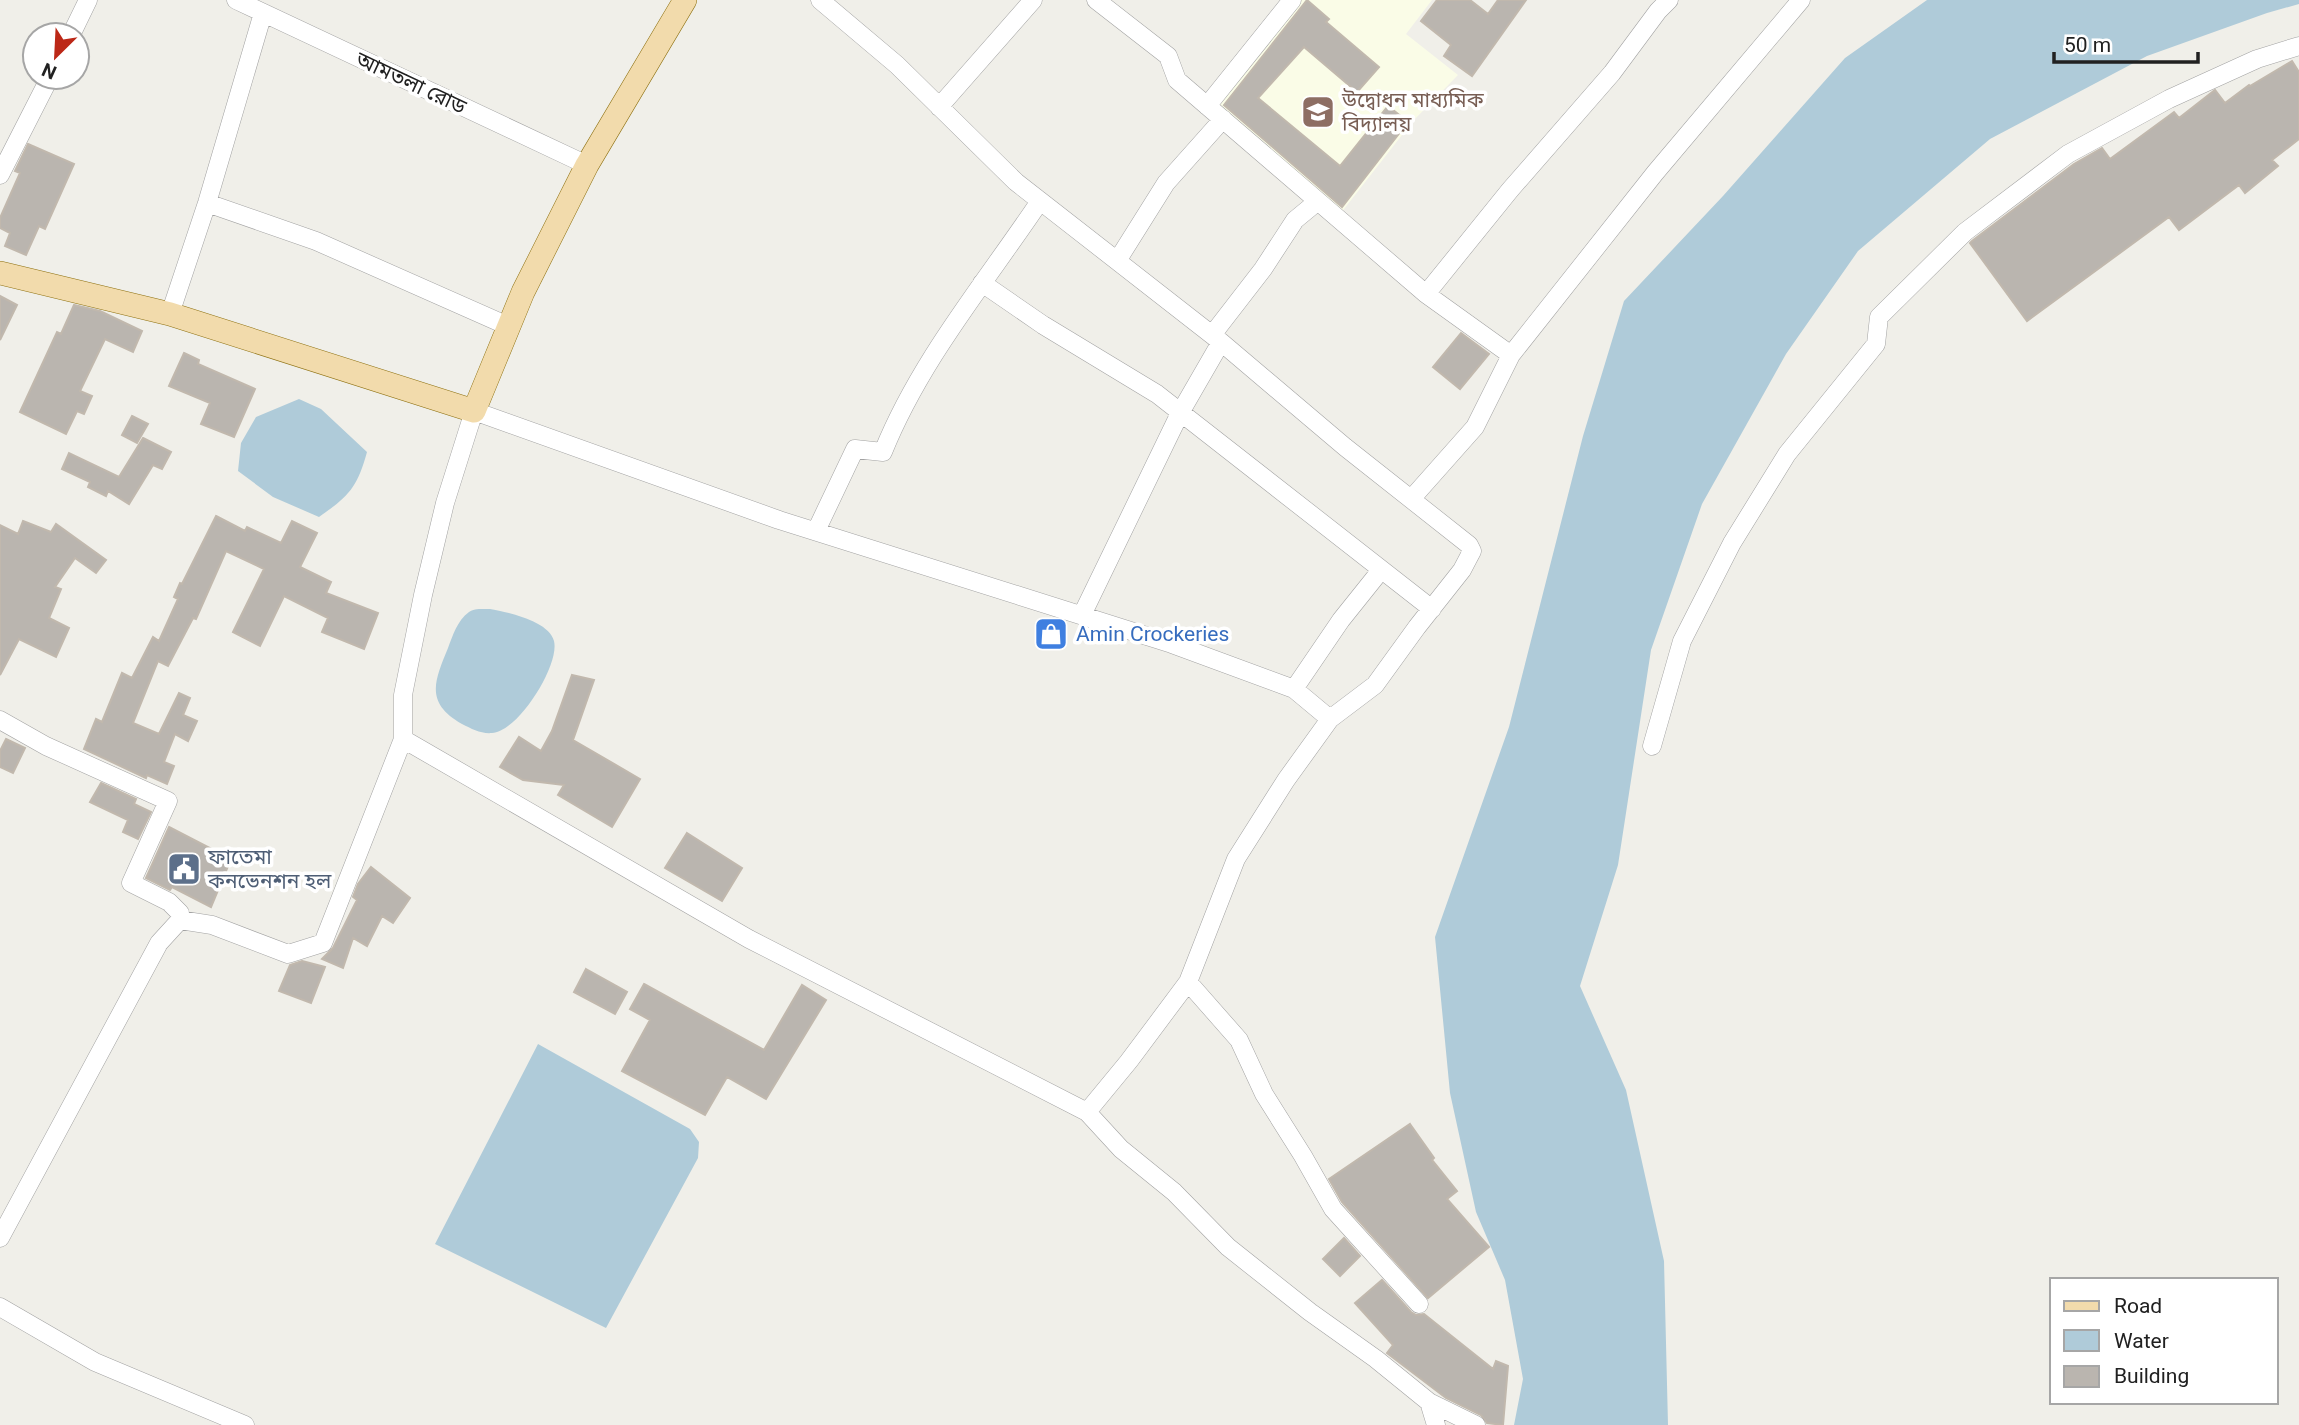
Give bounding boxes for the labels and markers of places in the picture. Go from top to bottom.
place label: উদ্বোধন মাধ্যমিক বিদ্যালয় [1341,88,1485,136]
school or university icon: উদ্বোধন মাধ্যমিক বিদ্যালয় [1299,93,1337,131]
shop icon: Amin Crockeries [1032,615,1070,653]
place label: Amin Crockeries [1076,622,1229,646]
place label: ফাতেমা কনভেনশন হল [207,845,332,893]
public building icon: ফাতেমা কনভেনশন হল [165,850,203,888]

